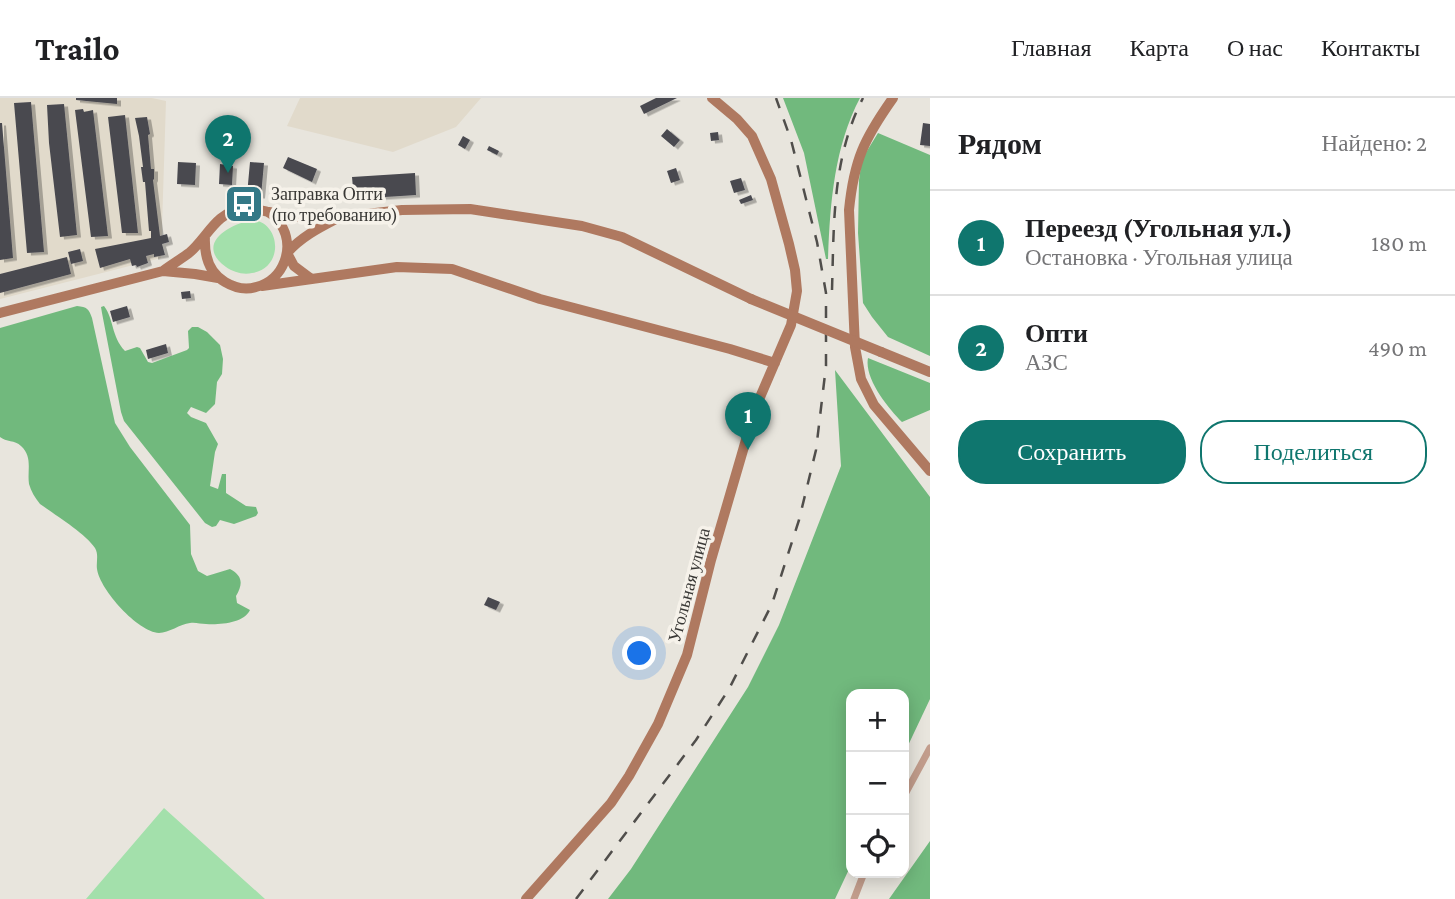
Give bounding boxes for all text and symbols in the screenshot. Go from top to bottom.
text: Trailo [35,30,120,67]
text: Главная [1011,34,1092,61]
text: Карта [1130,34,1189,61]
text: О нас [1227,34,1283,61]
text: Контакты [1321,34,1420,61]
pin: 2 [205,115,251,173]
text: Рядом [958,127,1042,160]
text: Найдено: 2 [1322,130,1427,156]
bus stop icon: Заправка Опти (по требованию) [223,183,265,225]
place label: Заправка Опти (по требованию) [271,184,398,226]
text: Переезд (Угольная ул.) [1025,214,1293,243]
text: 1 [977,230,985,256]
text: 180 m [1371,230,1427,256]
text: Остановка · Угольная улица [1025,244,1293,270]
text: Опти [1025,319,1088,348]
text: 2 [975,335,987,361]
text: 490 m [1368,335,1427,361]
text: АЗС [1025,349,1068,375]
pin: 1 [725,392,771,450]
button: Сохранить [958,420,1186,484]
button: Поделиться [1200,420,1427,484]
street label: Угольная улица [664,526,714,644]
your location [622,636,656,670]
map controls [846,689,909,878]
button: + [846,689,909,752]
button: − [846,752,909,815]
button: locate [846,815,909,878]

